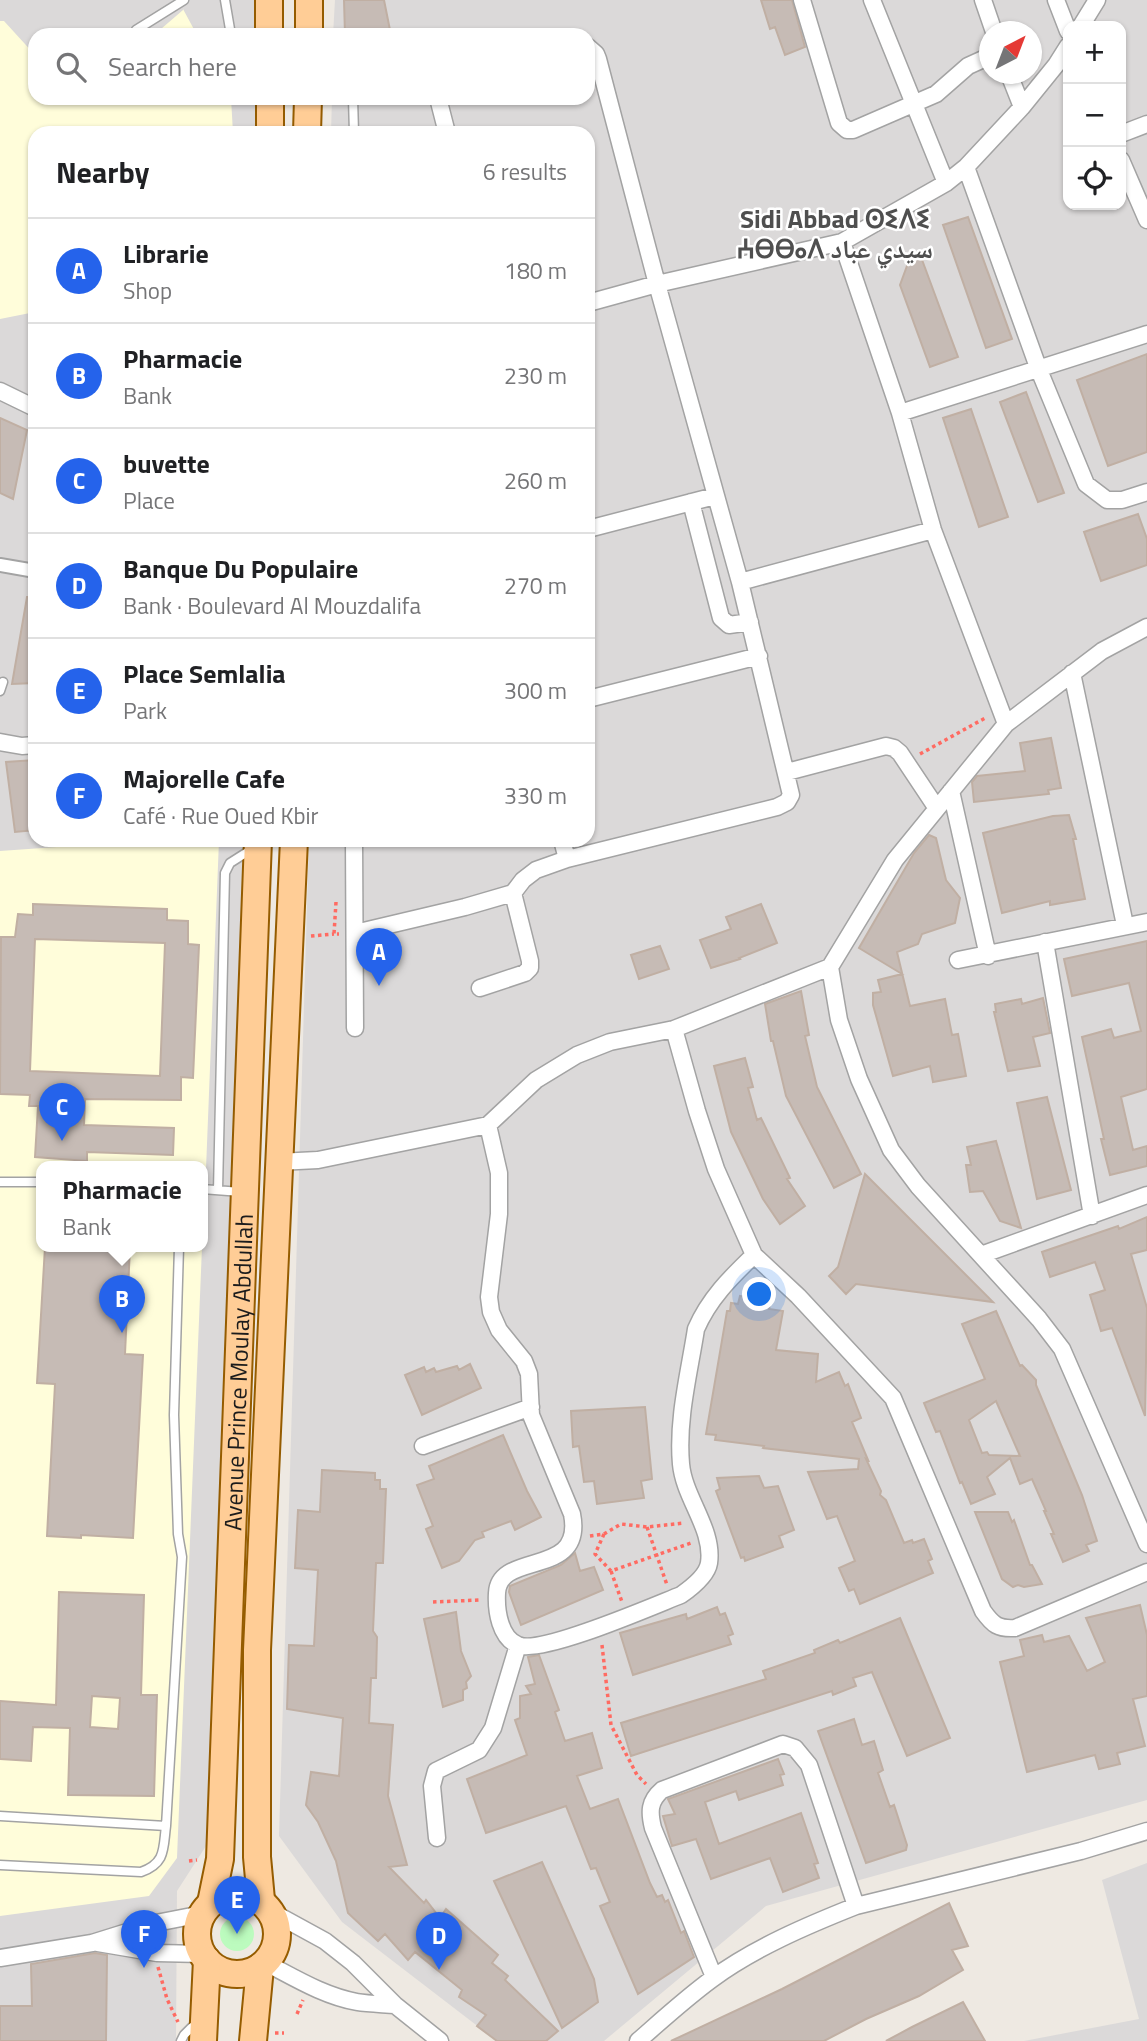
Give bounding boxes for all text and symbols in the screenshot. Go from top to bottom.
north arrow [979,21,1042,84]
map controls [1063,21,1126,210]
button: + [1063,21,1126,84]
search box [28,28,595,105]
text: Search here [108,47,237,86]
icon: search [52,48,90,86]
button: − [1063,84,1126,147]
button: locate [1063,147,1126,210]
text: Nearby [56,149,149,195]
text: 6 results [483,154,567,189]
district label: Sidi Abbad ⵙⵉⴷⵉ ⵄⴱⴱⴰⴷ سيدي عباد [737,199,933,269]
text: Librarie [123,234,209,273]
text: A [72,253,86,288]
text: 180 m [504,253,567,288]
text: Shop [123,273,172,308]
text: Pharmacie [123,339,242,378]
text: B [72,358,86,393]
text: 230 m [504,358,567,393]
text: Bank [123,378,172,413]
text: buvette [123,444,210,483]
text: C [73,463,85,498]
text: 260 m [504,463,567,498]
text: Place [123,483,175,518]
text: Banque Du Populaire [123,549,358,588]
text: D [72,568,86,603]
text: 270 m [504,568,567,603]
text: Bank · Boulevard Al Mouzdalifa [123,588,421,623]
text: Place Semlalia [123,654,286,693]
text: E [73,673,85,708]
text: 300 m [504,673,567,708]
text: Park [123,693,167,728]
text: Majorelle Cafe [123,759,285,798]
text: F [73,778,85,813]
text: 330 m [504,778,567,813]
text: Café · Rue Oued Kbir [123,798,319,833]
pin: A [356,928,402,986]
pin: C [39,1083,85,1141]
popup [36,1161,208,1252]
text: Pharmacie [62,1170,182,1209]
text: Bank [62,1209,111,1244]
street label: Avenue Prince Moulay Abdullah [214,1213,262,1531]
pin: B [99,1275,145,1333]
your location [742,1277,776,1311]
pin: E [214,1876,260,1934]
pin: F [121,1910,167,1968]
pin: D [416,1912,462,1970]

